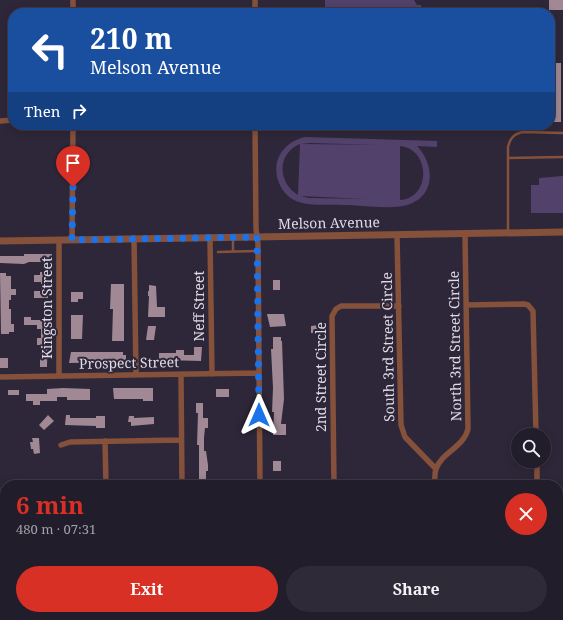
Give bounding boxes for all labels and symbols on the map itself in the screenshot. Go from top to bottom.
pin [56,146,90,187]
street label: Melson Avenue [278,212,380,233]
street label: Kingston Street [37,257,56,359]
street label: Neff Street [189,271,208,341]
street label: North 3rd Street Circle [444,271,465,421]
street label: South 3rd Street Circle [377,272,398,422]
street label: 2nd Street Circle [311,322,330,432]
street label: Prospect Street [79,352,179,373]
position arrow [238,394,280,436]

